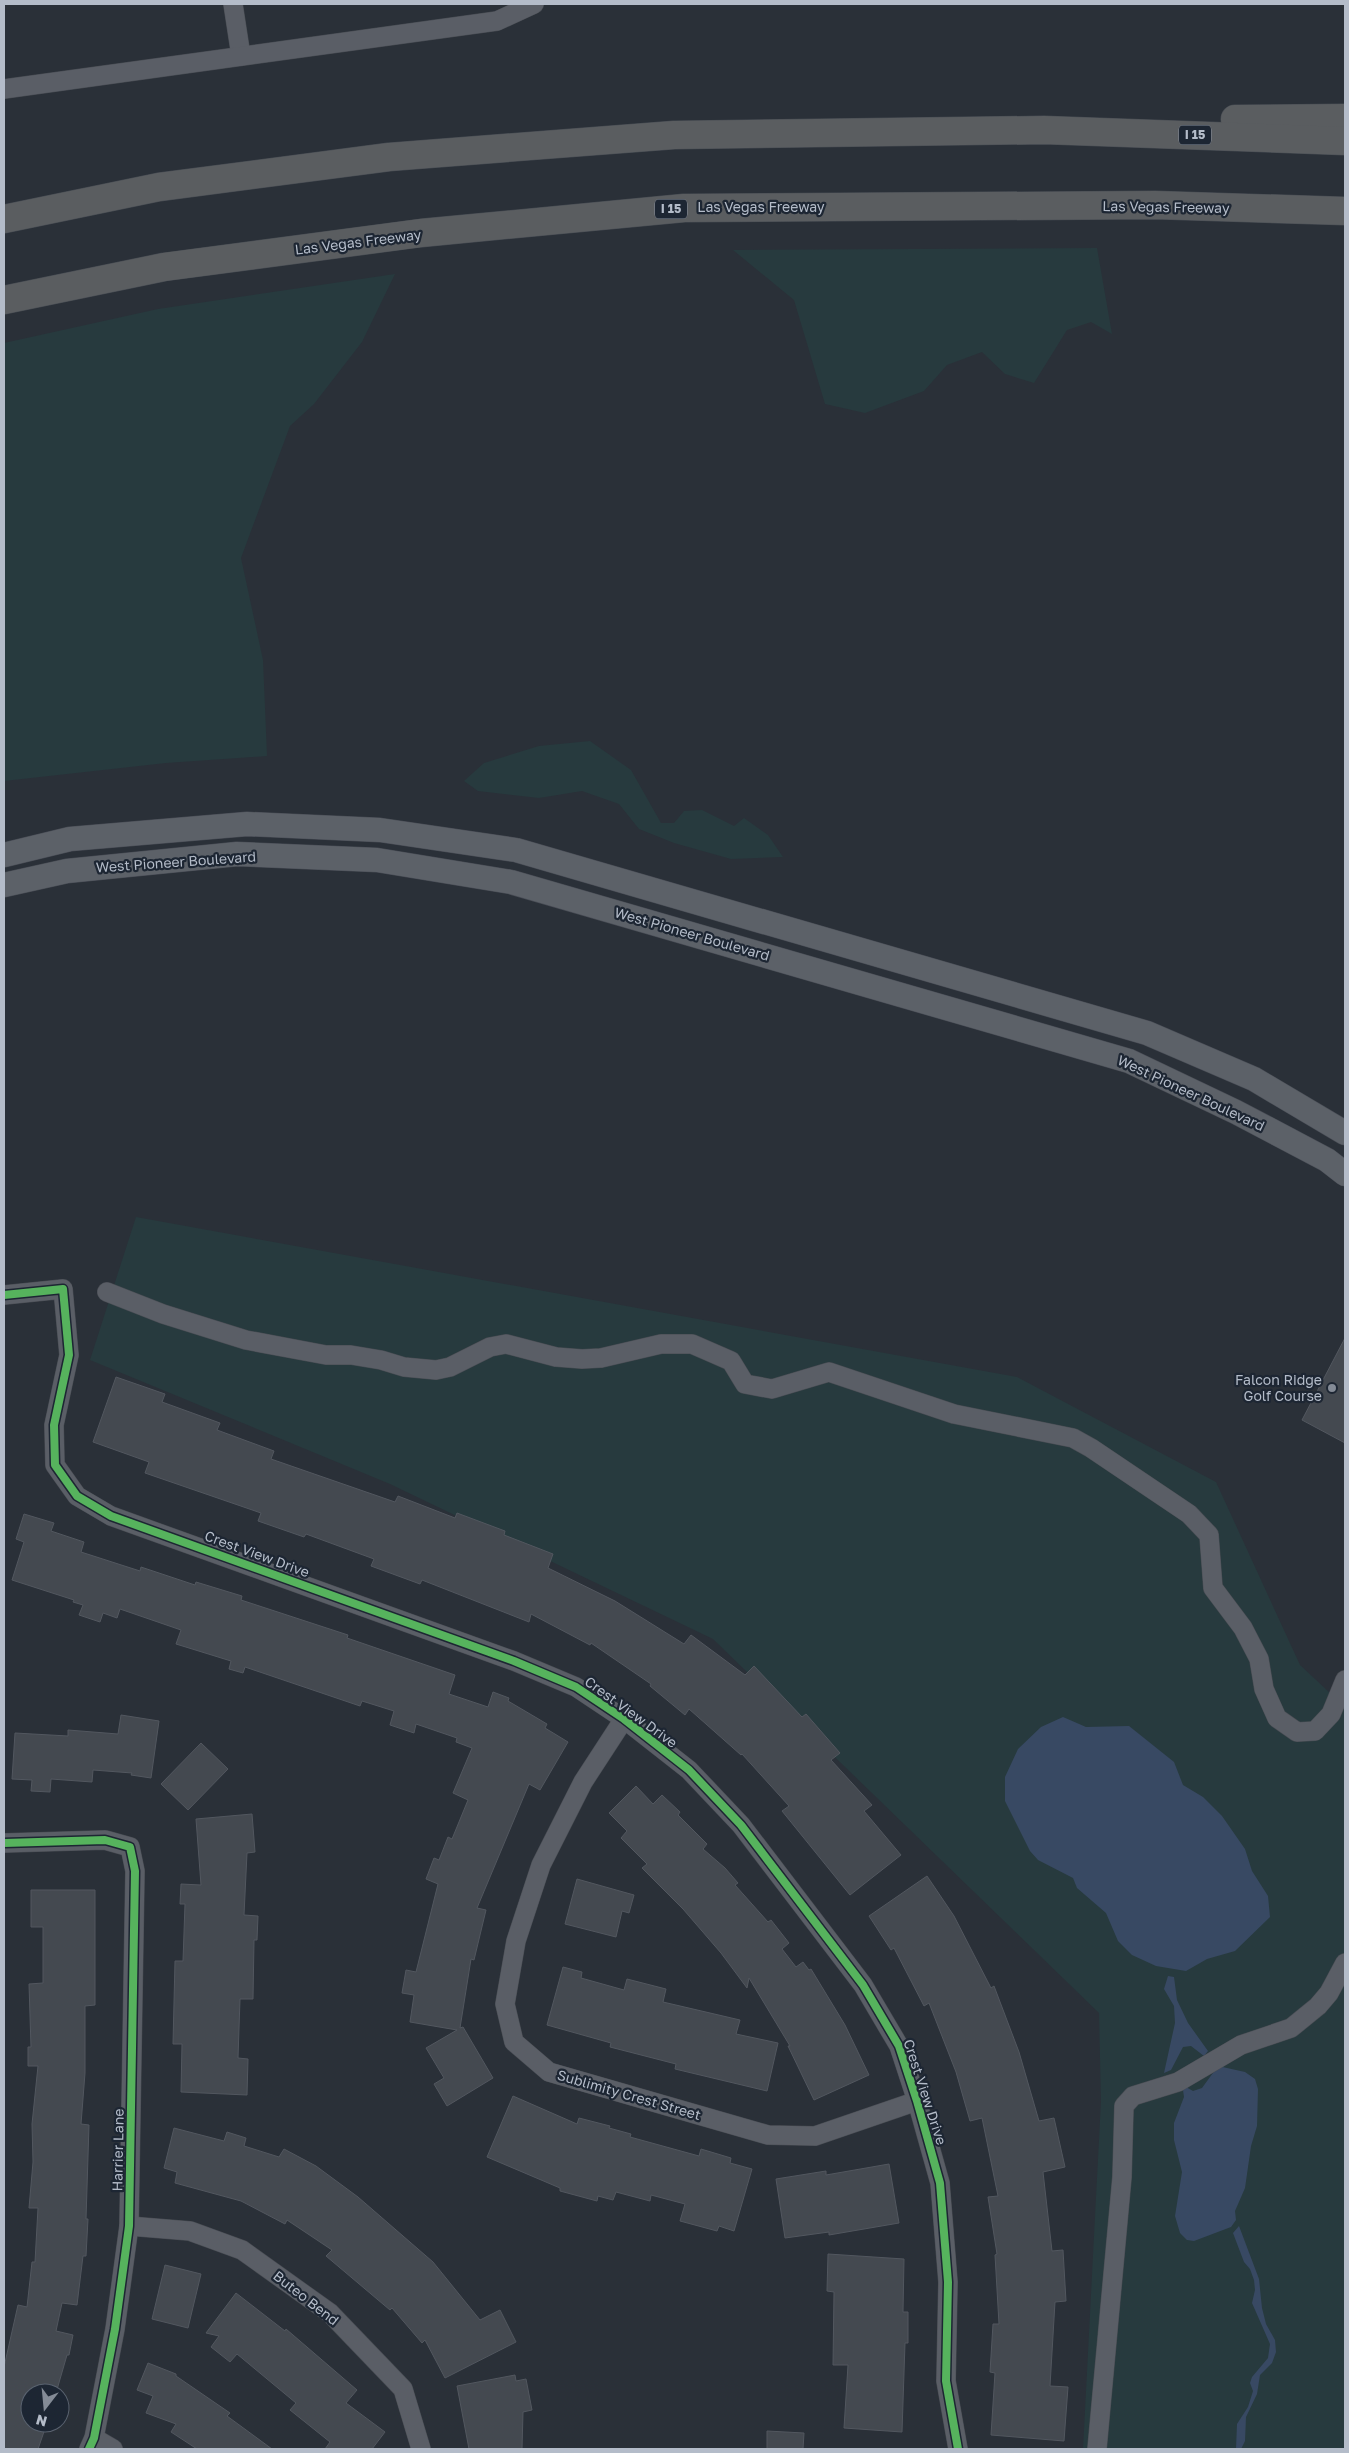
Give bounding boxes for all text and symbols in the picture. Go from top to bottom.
road number: I 15 [1179,126,1211,144]
street label: Las Vegas Freeway [1102,197,1230,216]
street label: Las Vegas Freeway [697,198,825,215]
road number: I 15 [655,200,687,218]
street label: Las Vegas Freeway [294,225,422,258]
street label: West Pioneer Boulevard [95,847,257,876]
street label: West Pioneer Boulevard [613,903,772,964]
street label: West Pioneer Boulevard [1115,1051,1267,1134]
place label: Falcon Ridge Golf Course [1235,1371,1322,1404]
marker: Falcon Ridge Golf Course [1326,1382,1338,1394]
street label: Crest View Drive [203,1527,312,1580]
street label: Crest View Drive [582,1672,681,1751]
street label: Crest View Drive [900,2037,951,2147]
street label: Sublimity Crest Street [555,2066,703,2123]
street label: Harrier Lane [108,2108,127,2192]
street label: Buteo Bend [270,2267,342,2328]
north arrow [20,2383,70,2433]
text: N [34,2411,49,2431]

